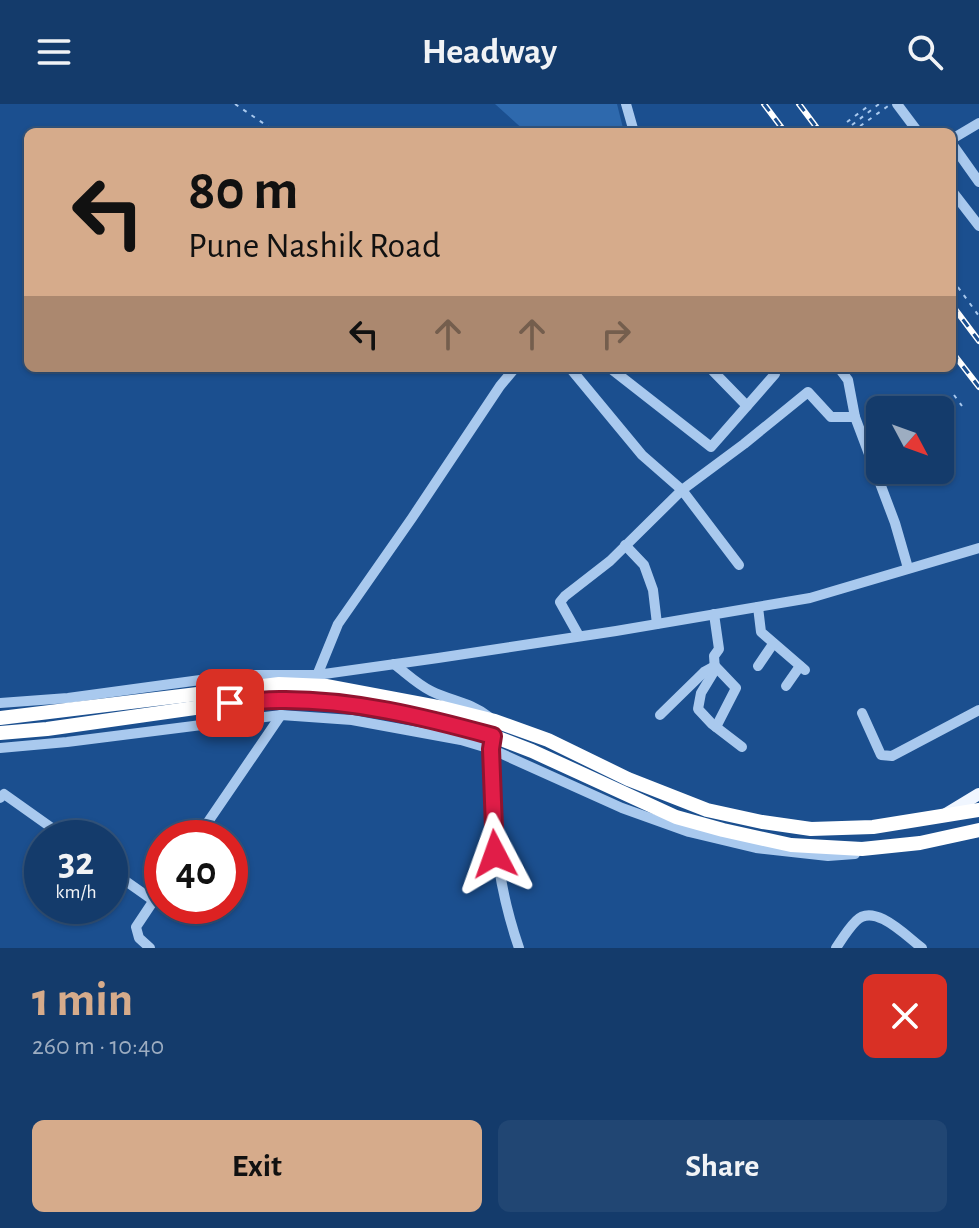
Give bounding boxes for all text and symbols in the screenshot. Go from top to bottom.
icon: menu [32,30,76,74]
icon: search [903,30,947,74]
text: Headway [422,34,557,70]
icon: left [56,160,160,264]
text: 80 m [188,163,298,219]
text: Pune Nashik Road [188,228,441,264]
icon: left [342,312,386,356]
icon: ahead [426,312,470,356]
icon: ahead [510,312,554,356]
icon: right [594,312,638,356]
north arrow [866,396,954,484]
map controls [866,396,954,484]
pin [196,669,264,737]
icon: arrive [208,681,252,725]
position arrow [453,812,537,896]
speed limit sign: 40 [144,820,248,924]
text: 32 [58,842,94,882]
text: km/h [55,882,97,902]
button: close [863,974,947,1058]
text: 1 min [32,977,133,1025]
text: 260 m · 10:40 [32,1033,164,1059]
button: Exit [32,1120,482,1212]
button: Share [498,1120,947,1212]

